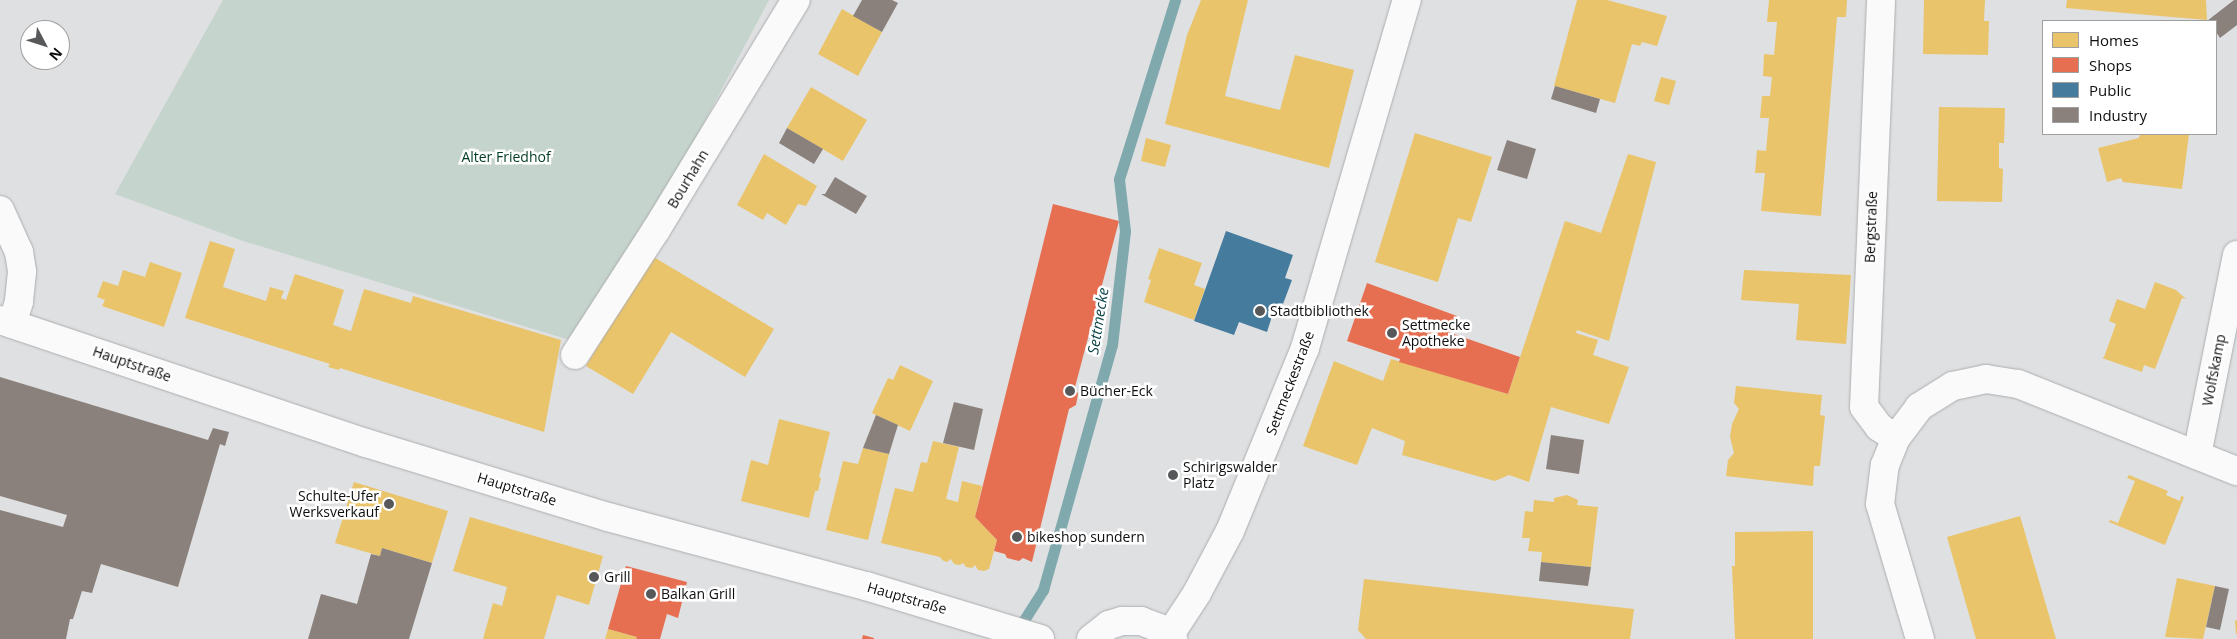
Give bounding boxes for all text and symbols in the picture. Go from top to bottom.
north arrow [20,20,70,70]
legend [2042,20,2217,135]
text: Homes [2089,30,2139,50]
text: N [45,44,67,65]
text: Shops [2089,55,2132,75]
text: Public [2089,80,2131,100]
text: Industry [2089,105,2147,125]
street label: Bourhahn [664,147,712,211]
park label: Alter Friedhof [461,149,551,165]
street label: Bergstraße [1861,191,1881,263]
water label: Settmecke [1084,286,1112,356]
place label: Stadtbibliothek [1270,303,1369,319]
marker: Stadtbibliothek [1254,305,1266,317]
place label: Settmecke Apotheke [1402,317,1470,350]
marker: Settmecke Apotheke [1386,327,1398,339]
street label: Settmeckestraße [1262,329,1318,437]
street label: Wolfskamp [2199,333,2229,407]
street label: Hauptstraße [91,343,173,385]
place label: Bücher-Eck [1080,383,1153,399]
marker: Bücher-Eck [1064,385,1076,397]
place label: Schirigswalder Platz [1183,459,1277,492]
street label: Hauptstraße [475,469,559,509]
marker: Schirigswalder Platz [1167,469,1179,481]
place label: Schulte-Ufer Werksverkauf [289,488,379,520]
marker: Schulte-Ufer Werksverkauf [383,498,395,510]
place label: bikeshop sundern [1027,529,1145,545]
marker: bikeshop sundern [1011,531,1023,543]
place label: Grill [604,569,631,585]
marker: Grill [588,571,600,583]
street label: Hauptstraße [865,579,949,617]
place label: Balkan Grill [661,586,735,602]
marker: Balkan Grill [645,588,657,600]

